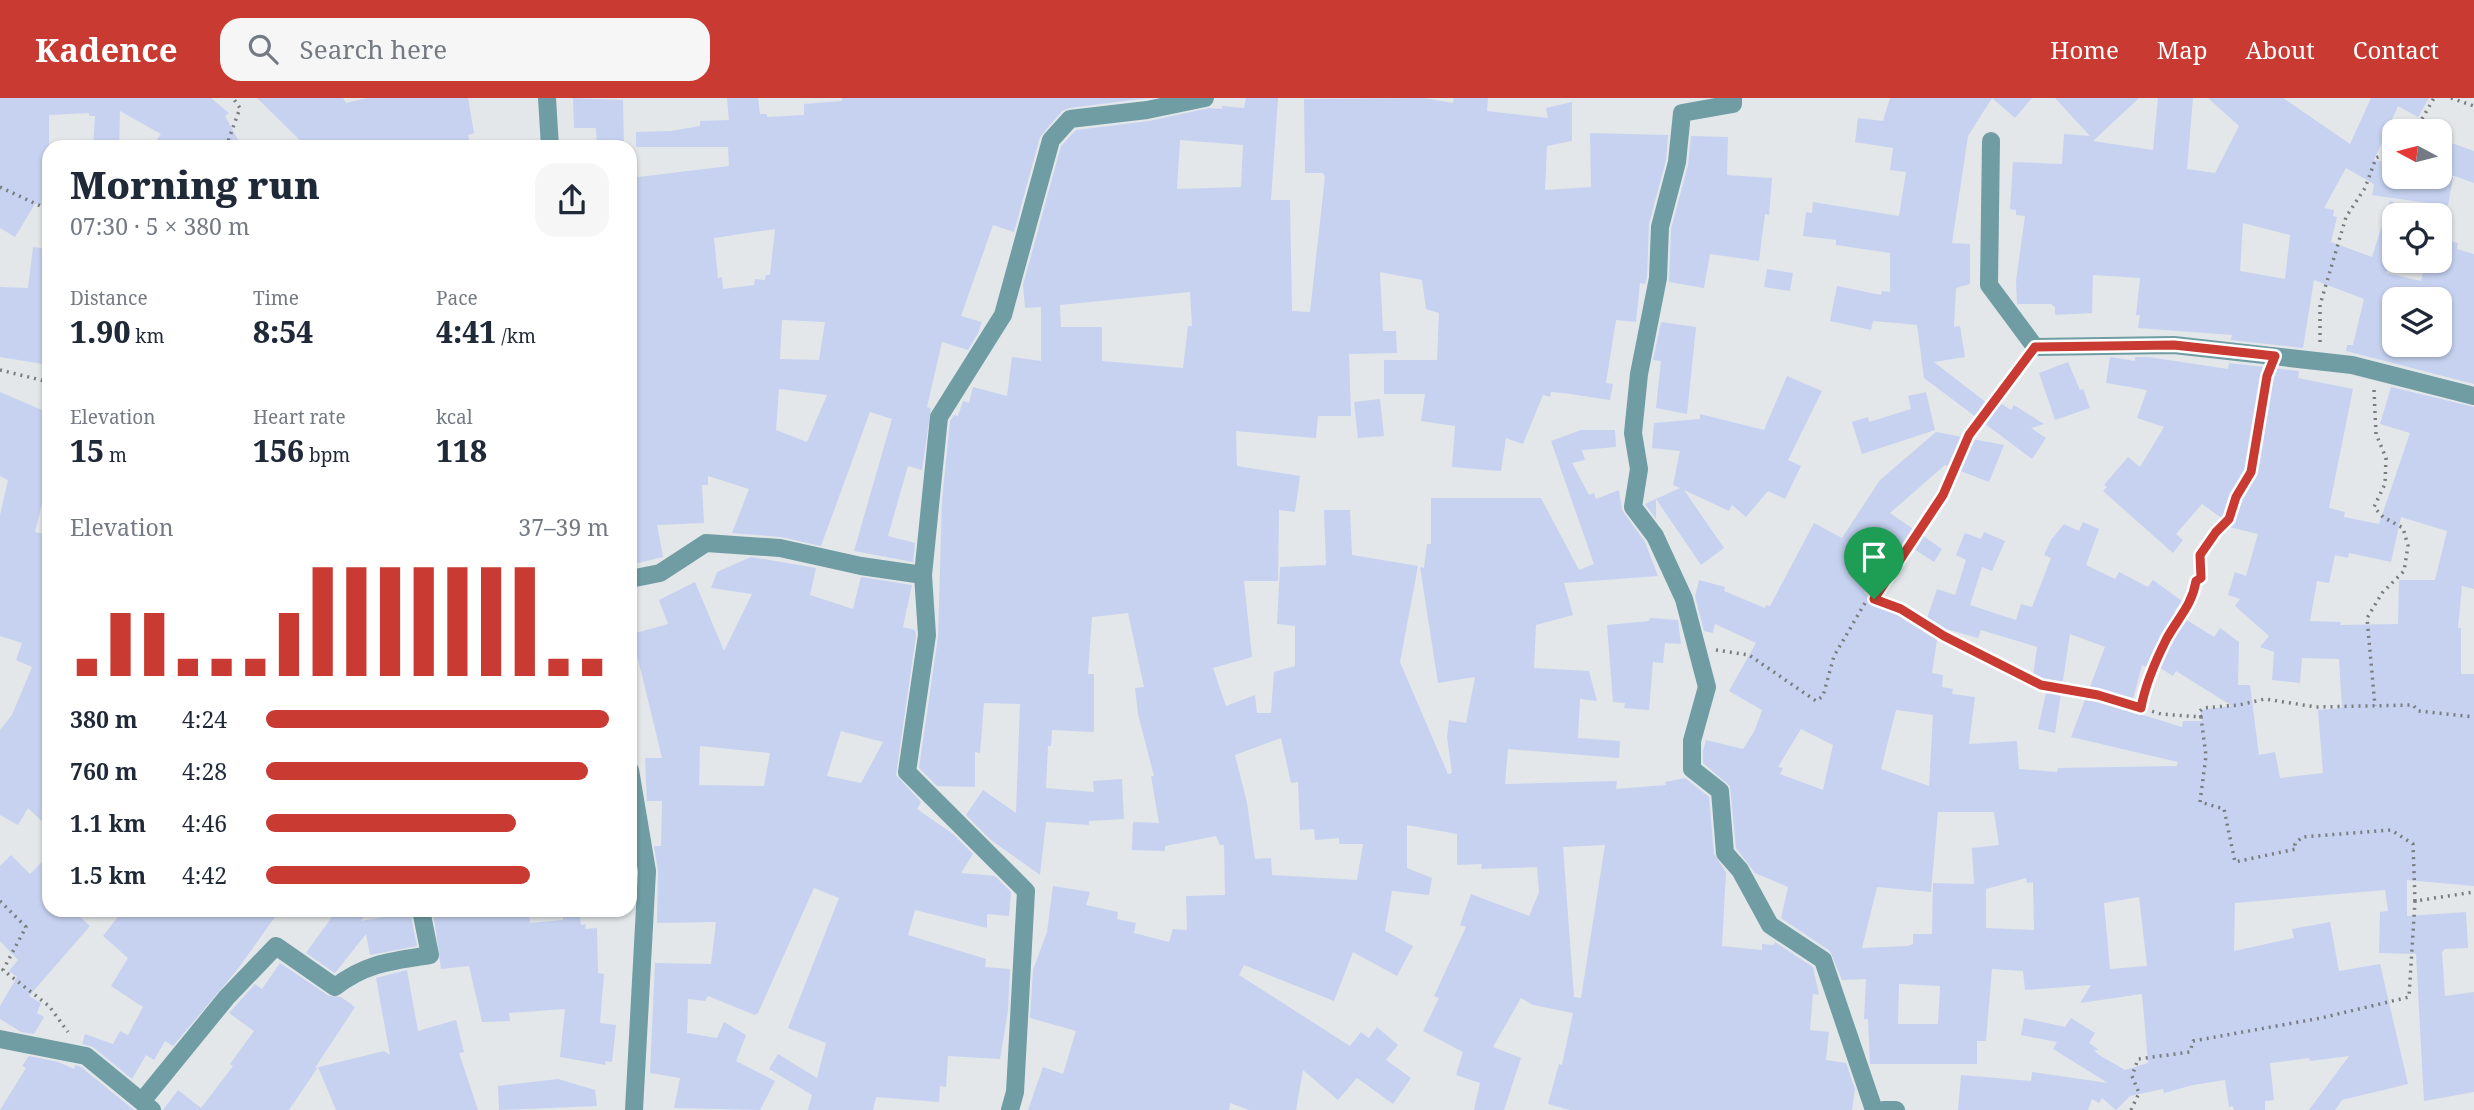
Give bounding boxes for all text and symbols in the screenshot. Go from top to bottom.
search box [220,18,710,81]
text: Kadence [35,27,178,72]
icon: search [244,30,282,68]
text: Search here [300,31,447,67]
text: Home [2050,33,2119,66]
text: Map [2157,33,2208,66]
text: About [2246,33,2315,66]
text: Contact [2353,33,2439,66]
north arrow [2382,119,2452,189]
map controls [2382,119,2452,357]
text: Morning run [70,158,320,210]
button: share [535,163,609,237]
button: locate [2382,203,2452,273]
text: 07:30 · 5 × 380 m [70,210,250,242]
text: Distance [70,285,148,311]
text: Time [253,285,299,311]
text: Pace [436,285,478,311]
button: layers [2382,287,2452,357]
text: 1.90 [70,311,130,352]
text: 8:54 [253,311,313,352]
text: 4:41 [436,311,496,352]
text: km [130,323,164,349]
text: /km [496,323,536,349]
text: Elevation [70,404,156,430]
text: Heart rate [253,404,346,430]
text: kcal [436,404,473,430]
text: 15 [70,430,104,471]
text: 156 [253,430,304,471]
text: 118 [436,430,487,471]
text: m [104,442,127,468]
text: bpm [304,442,350,468]
text: Elevation [70,511,174,543]
text: 37–39 m [518,511,609,543]
pin [1844,527,1904,599]
icon: arrive [1855,538,1893,576]
text: 380 m [70,703,138,735]
text: 4:24 [182,703,227,735]
text: 760 m [70,755,138,787]
text: 4:28 [182,755,227,787]
text: 1.1 km [70,807,146,839]
text: 4:46 [182,807,227,839]
text: 1.5 km [70,859,146,891]
text: 4:42 [182,859,227,891]

